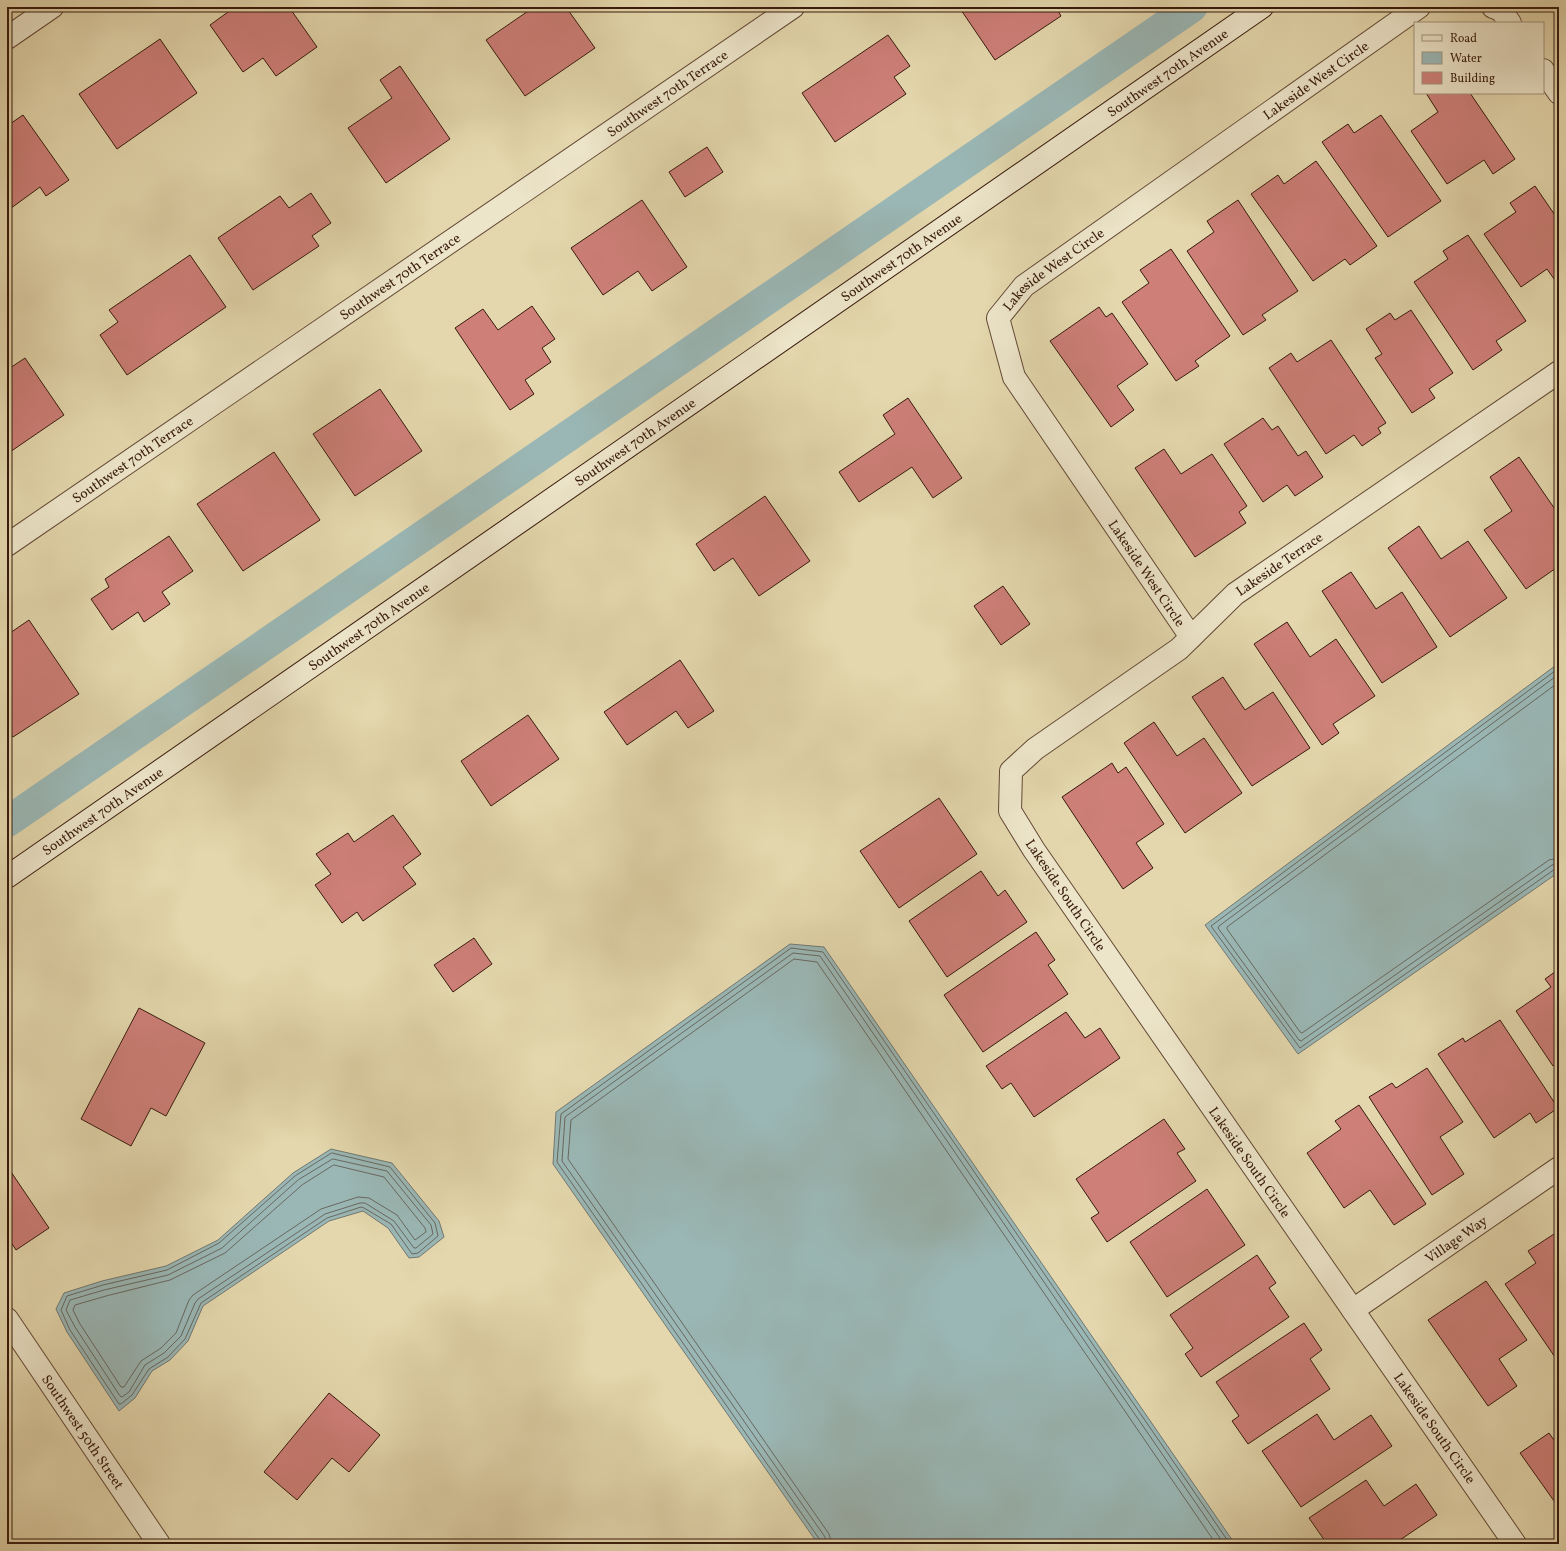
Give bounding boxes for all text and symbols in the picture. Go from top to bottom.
legend [1414,22,1544,94]
street label: Southwest 70th Avenue [1104,25,1233,122]
text: Road [1450,31,1477,47]
street label: Lakeside West Circle [1260,37,1374,125]
street label: Southwest 70th Terrace [604,46,733,143]
text: Water [1450,51,1482,67]
text: Building [1450,71,1495,87]
street label: Southwest 70th Avenue [838,209,967,307]
street label: Lakeside West Circle [999,224,1109,316]
street label: Southwest 70th Terrace [336,229,465,326]
street label: Southwest 70th Avenue [571,394,700,492]
street label: Southwest 70th Terrace [69,412,198,509]
street label: Lakeside West Circle [1103,517,1189,631]
street label: Lakeside Terrace [1233,528,1327,602]
street label: Southwest 70th Avenue [305,579,434,676]
street label: Southwest 70th Avenue [39,763,168,861]
street label: Lakeside South Circle [1020,836,1110,956]
street label: Lakeside South Circle [1203,1104,1294,1222]
street label: Village Way [1422,1212,1492,1269]
street label: Lakeside South Circle [1388,1370,1479,1488]
street label: Southwest 50th Street [36,1371,127,1494]

